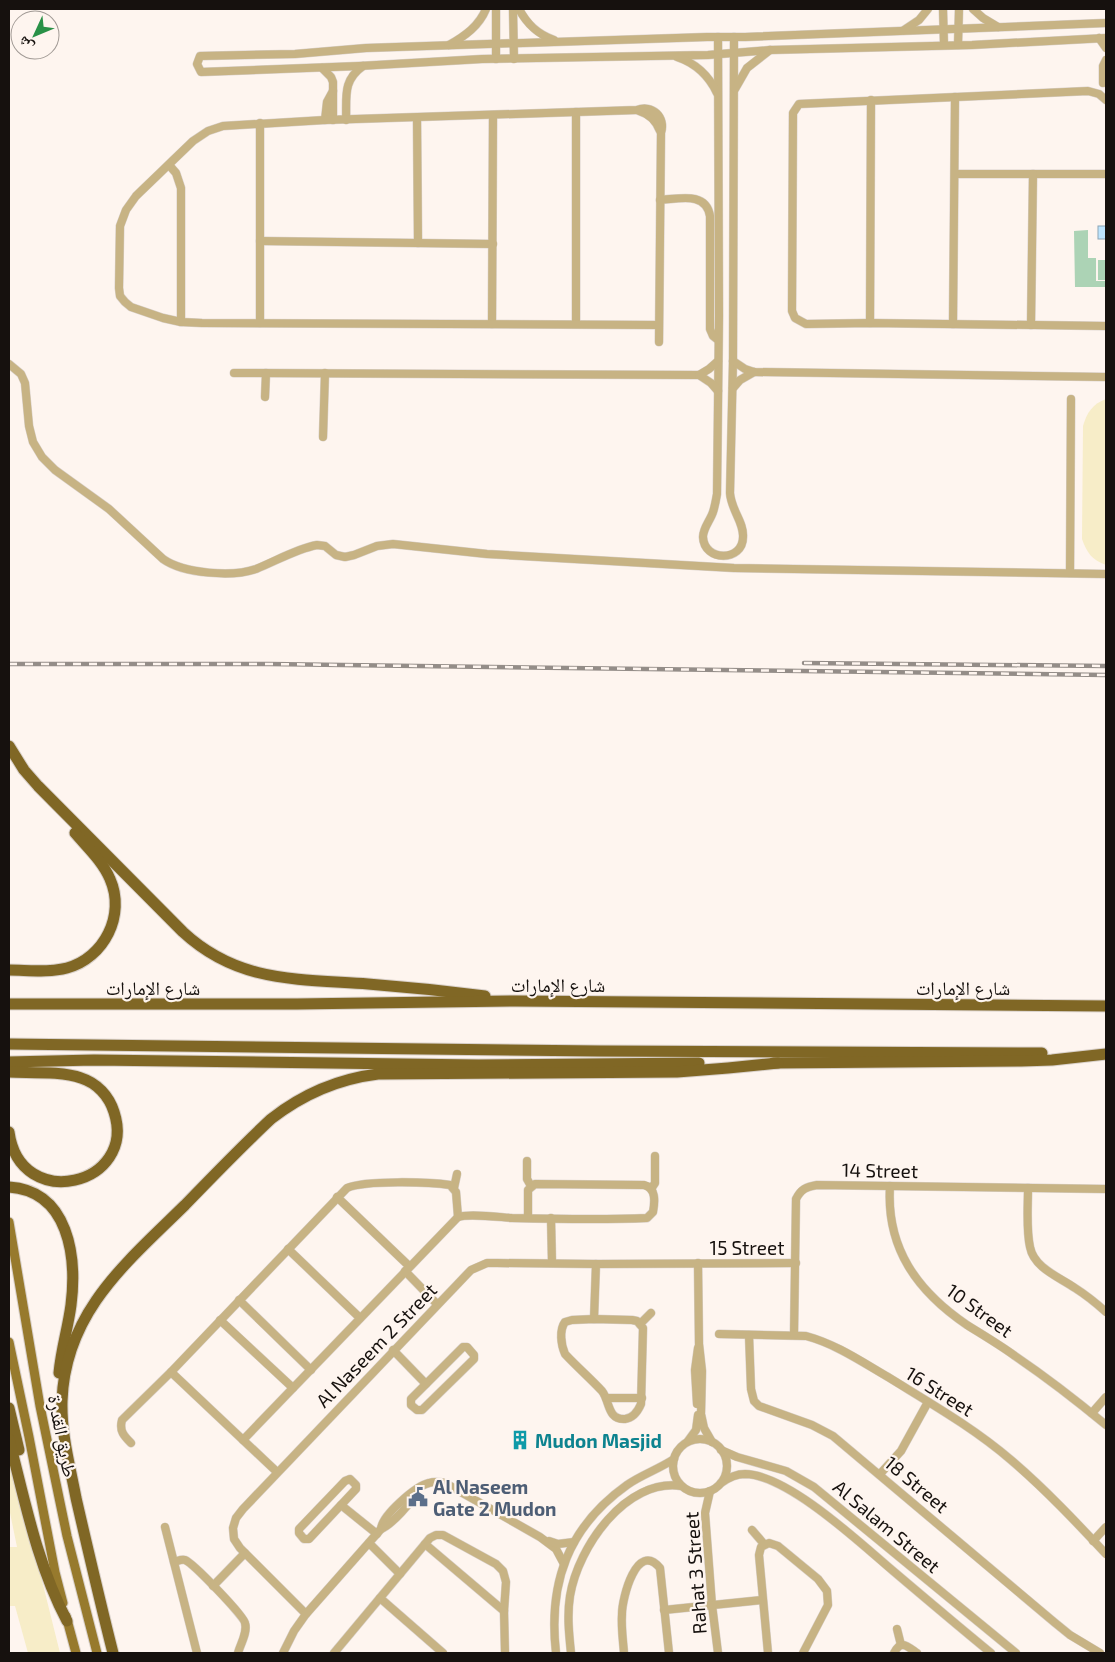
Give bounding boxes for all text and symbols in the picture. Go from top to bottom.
north arrow [10,10,60,60]
text: ش [14,32,37,56]
street label: شارع الإمارات [511,973,605,998]
street label: شارع الإمارات [106,976,200,1001]
street label: شارع الإمارات [916,976,1010,1001]
street label: 14 Street [842,1158,918,1182]
street label: 15 Street [710,1236,784,1259]
street label: Al Naseem 2 Street [311,1278,441,1412]
street label: 10 Street [942,1278,1018,1342]
street label: 16 Street [902,1361,978,1421]
street label: طريق القدرة [43,1393,82,1479]
building icon: Mudon Masjid [509,1429,531,1451]
place label: Mudon Masjid [535,1429,662,1452]
street label: 18 Street [880,1451,954,1517]
place label: Al Naseem Gate 2 Mudon [433,1475,557,1520]
street label: Al Salam Street [829,1475,945,1577]
public building icon: Al Naseem Gate 2 Mudon [407,1486,429,1508]
street label: Rahat 3 Street [679,1511,711,1635]

